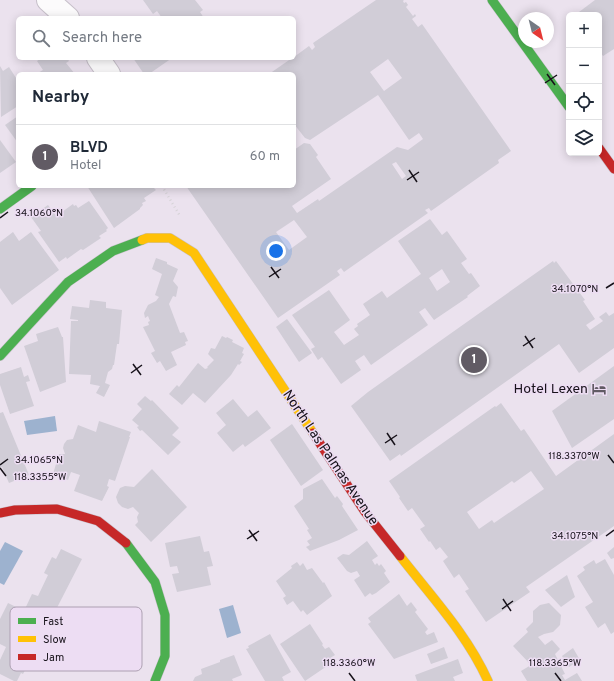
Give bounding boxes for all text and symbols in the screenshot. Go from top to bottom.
north arrow [518,12,554,48]
map controls [566,12,602,156]
button: + [566,12,602,48]
search box [16,16,296,60]
icon: search [30,27,52,49]
text: Search here [62,29,142,48]
button: − [566,48,602,84]
button: locate [566,84,602,120]
text: Nearby [32,87,89,109]
button: layers [566,120,602,156]
text: BLVD [70,139,108,158]
text: 1 [42,149,48,165]
text: 60 m [250,149,280,165]
text: Hotel [70,158,101,174]
text: 34.1060°N [15,207,63,220]
your location [266,241,286,261]
text: 34.1070°N [552,283,598,296]
pin: 1 [461,345,487,375]
place label: Hotel Lexen [514,381,588,398]
hotel icon: Hotel Lexen [591,381,607,397]
street label: North Las Palmas Avenue [278,387,382,529]
text: 118.3370°W [548,450,600,463]
text: 34.1065°N [15,454,63,467]
text: 118.3355°W [14,471,66,484]
text: 34.1075°N [552,530,598,543]
legend [10,607,142,671]
text: Fast [43,615,63,629]
text: Slow [43,633,66,647]
text: Jam [43,651,64,665]
text: 118.3360°W [323,657,375,670]
text: 118.3365°W [529,657,581,670]

